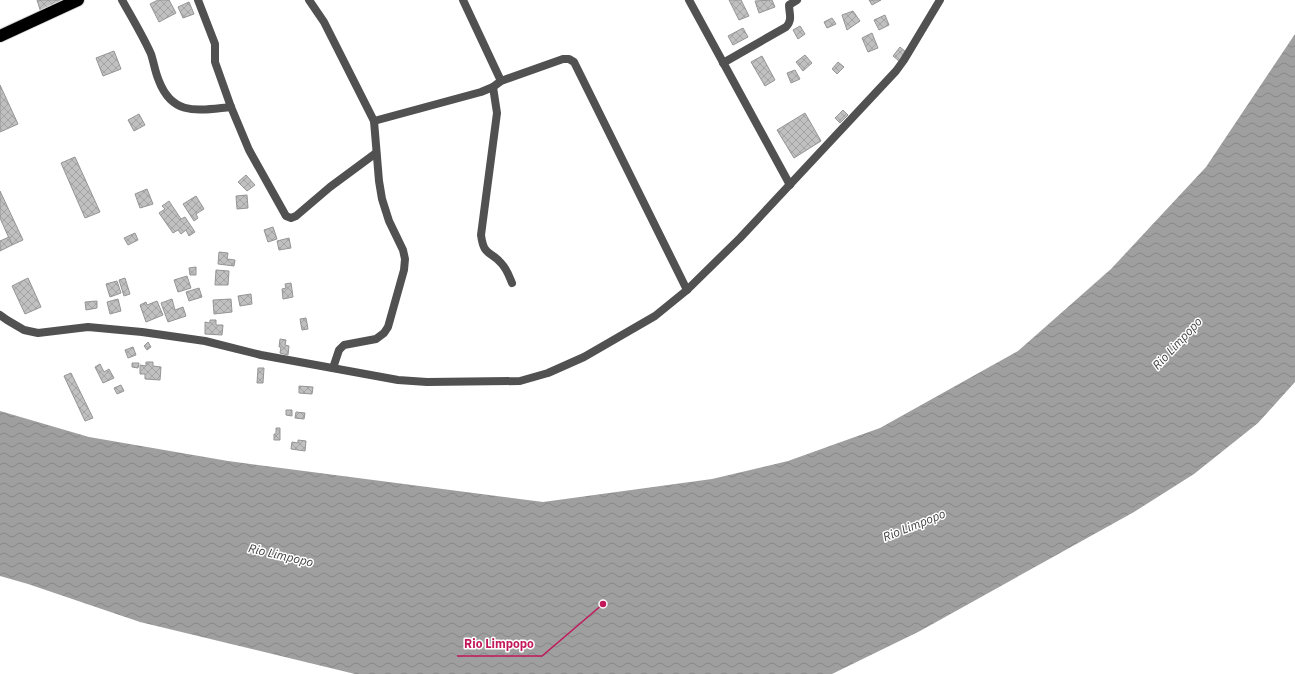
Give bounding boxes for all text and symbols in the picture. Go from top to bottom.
water label: Rio Limpopo [1149,313,1205,372]
water label: Rio Limpopo [880,505,948,544]
water label: Rio Limpopo [247,540,315,570]
callout: Rio Limpopo [457,632,542,656]
text: Rio Limpopo [464,636,534,651]

